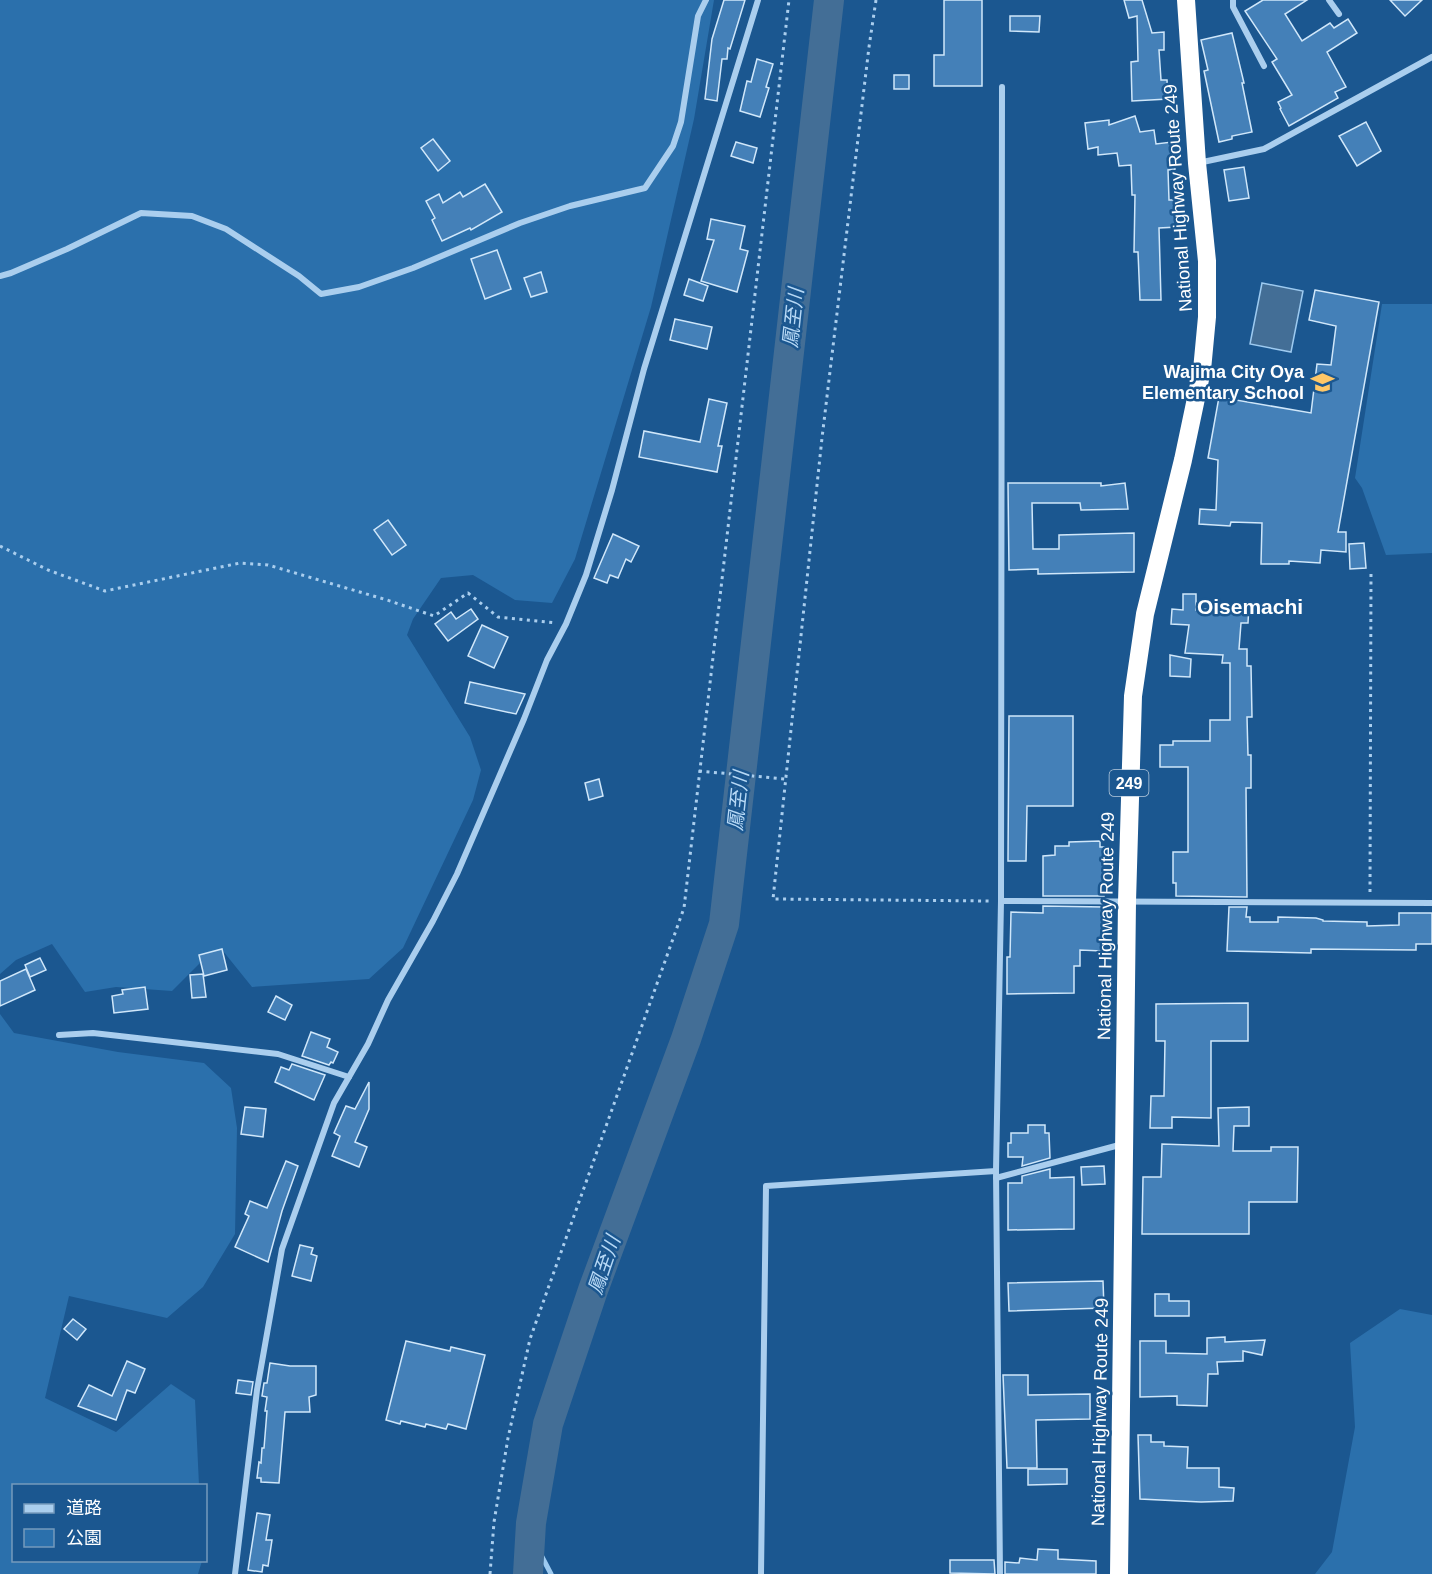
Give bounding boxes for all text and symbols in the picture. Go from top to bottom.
street label: National Highway Route 249 [1160,84,1196,312]
water label: 鳳至川 [779,285,807,349]
place label: Wajima City Oya Elementary School [1142,362,1305,403]
school or university icon: Wajima City Oya Elementary School [1309,369,1335,395]
district label: Oisemachi [1197,595,1303,618]
water label: 鳳至川 [724,768,752,832]
road number: 249 [1110,770,1148,796]
street label: National Highway Route 249 [1094,812,1118,1040]
water label: 鳳至川 [584,1231,625,1297]
street label: National Highway Route 249 [1088,1298,1112,1526]
legend [12,1484,207,1562]
text: 道路 [66,1498,102,1518]
text: 公園 [66,1528,102,1548]

